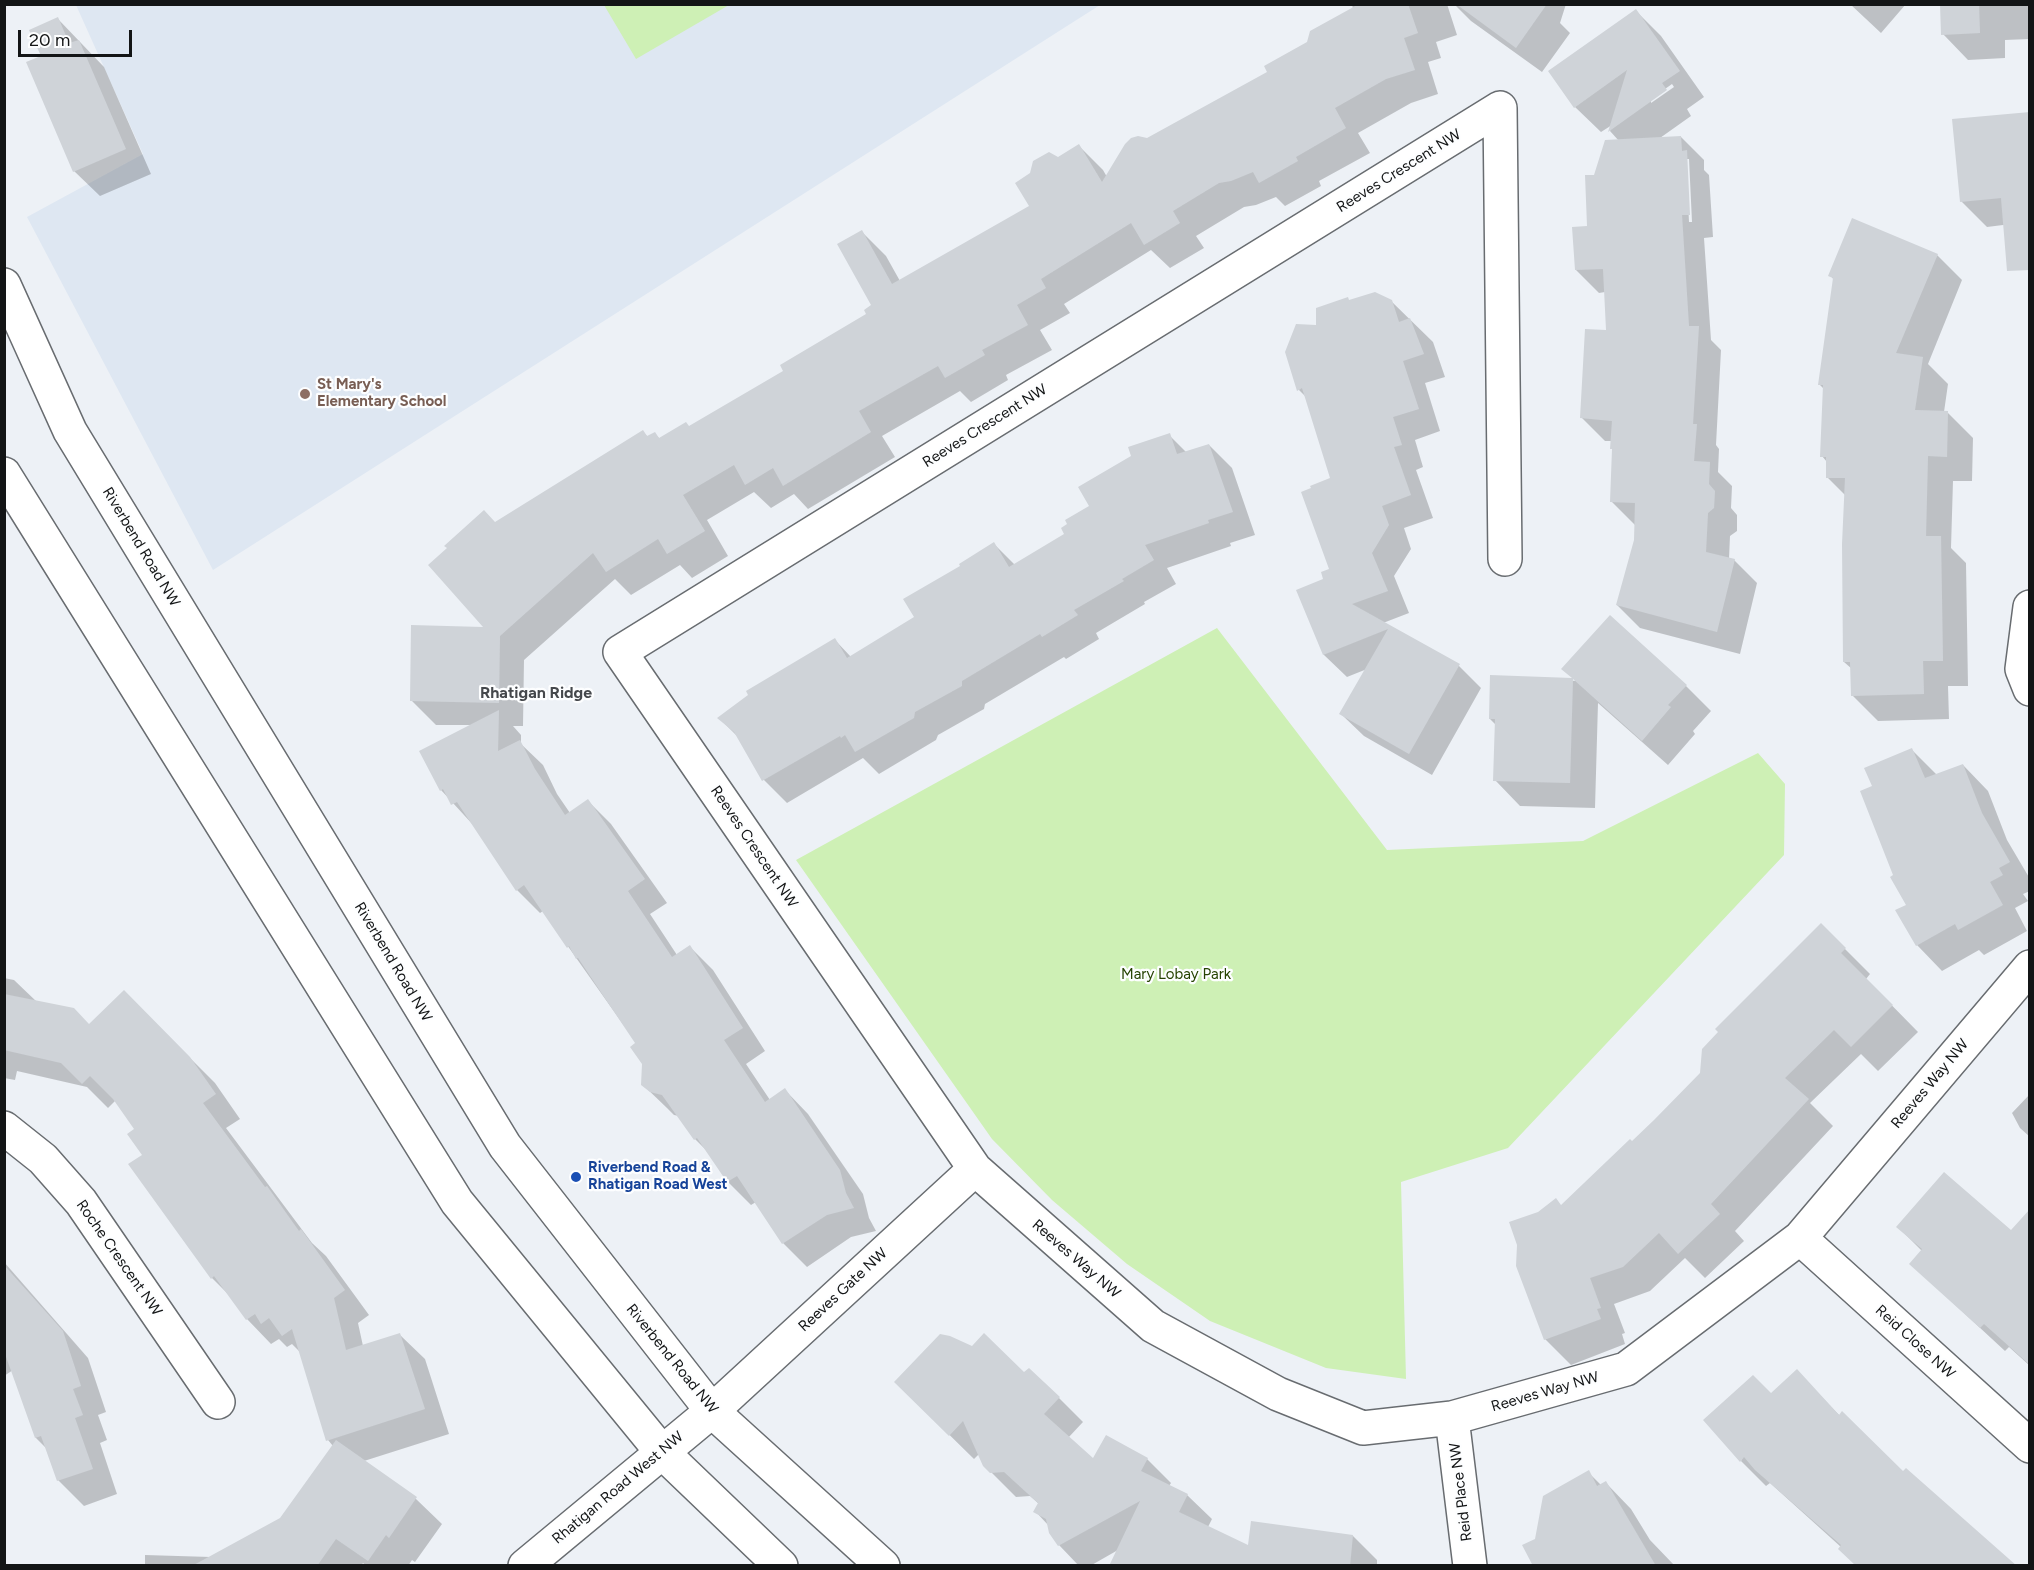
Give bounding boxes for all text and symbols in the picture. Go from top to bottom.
scale bar [21,18,135,56]
text: 20 m [29,29,70,51]
street label: Reeves Crescent NW [1334,125,1464,217]
place label: St Mary's Elementary School [317,376,446,411]
street label: Reeves Crescent NW [920,380,1050,472]
marker: St Mary's Elementary School [298,387,312,401]
street label: Riverbend Road NW [98,484,184,610]
district label: Rhatigan Ridge [480,683,592,703]
street label: Reeves Crescent NW [706,783,802,911]
street label: Riverbend Road NW [350,899,436,1025]
park label: Mary Lobay Park [1121,966,1231,984]
street label: Reeves Way NW [1887,1036,1973,1132]
place label: Riverbend Road & Rhatigan Road West [588,1159,728,1194]
marker: Riverbend Road & Rhatigan Road West [569,1170,583,1184]
street label: Roche Crescent NW [72,1196,166,1320]
street label: Reeves Way NW [1028,1216,1124,1302]
street label: Reeves Gate NW [795,1244,891,1336]
street label: Riverbend Road NW [622,1301,722,1417]
street label: Reid Close NW [1871,1301,1959,1383]
street label: Reeves Way NW [1489,1368,1601,1416]
street label: Rhatigan Road West NW [549,1428,687,1548]
street label: Reid Place NW [1446,1442,1476,1542]

